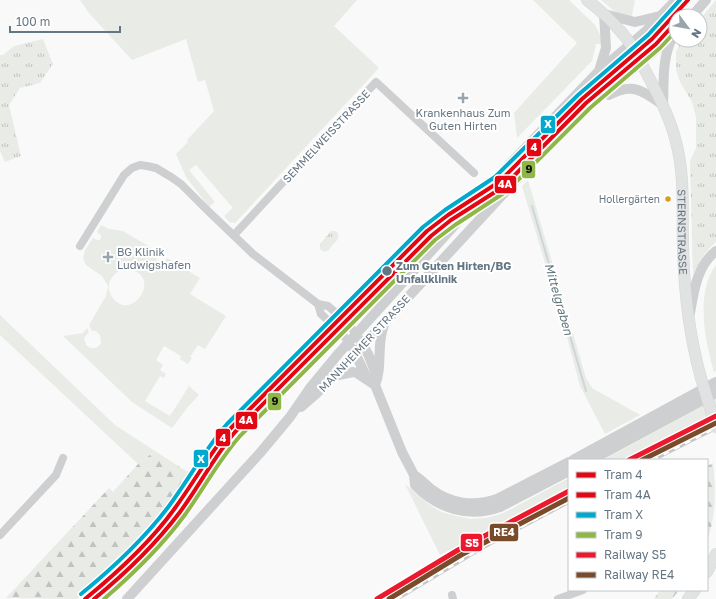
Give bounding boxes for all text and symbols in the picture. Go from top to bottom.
scale bar [10,8,120,34]
north arrow [668,8,708,48]
text: 100 m [16,14,50,29]
text: N [689,27,705,41]
street label: SEMMELWEISSTRASSE [280,87,373,185]
marker: Krankenhaus Zum Guten Hirten [457,92,469,104]
place label: Krankenhaus Zum Guten Hirten [416,106,510,132]
line badge: X [540,115,556,134]
text: X [544,117,552,130]
line badge: 4 [526,138,542,157]
text: 4 [531,140,538,153]
line badge: 9 [521,160,536,179]
text: 9 [526,162,533,175]
line badge: 4A [494,175,517,194]
text: 4A [498,177,513,190]
street label: STERNSTRASSE [676,189,691,275]
place label: Hollergärten [599,193,660,205]
marker: Hollergärten [663,194,673,204]
place label: BG Klinik Ludwigshafen [117,245,191,271]
marker: BG Klinik Ludwigshafen [102,251,114,263]
place label: Zum Guten Hirten/BG Unfallklinik [396,259,511,285]
water label: Mittelgraben [542,261,577,337]
marker: Zum Guten Hirten/BG Unfallklinik [380,264,394,278]
street label: MANNHEIMER STRASSE [316,292,413,394]
line badge: 9 [267,392,282,411]
text: 9 [272,394,279,407]
line badge: 4A [235,411,258,430]
text: 4A [239,413,254,426]
line badge: 4 [215,428,231,447]
text: 4 [220,431,227,444]
line badge: X [193,449,209,468]
text: X [197,452,205,465]
legend [568,459,708,591]
text: Tram 4 [604,467,643,482]
text: Tram 4A [604,487,651,502]
text: Tram X [604,507,643,522]
line badge: RE4 [489,523,519,542]
text: RE4 [493,525,515,538]
text: Tram 9 [604,527,643,542]
line badge: S5 [460,533,483,552]
text: S5 [465,536,479,549]
text: Railway S5 [604,547,666,562]
text: Railway RE4 [604,567,674,582]

